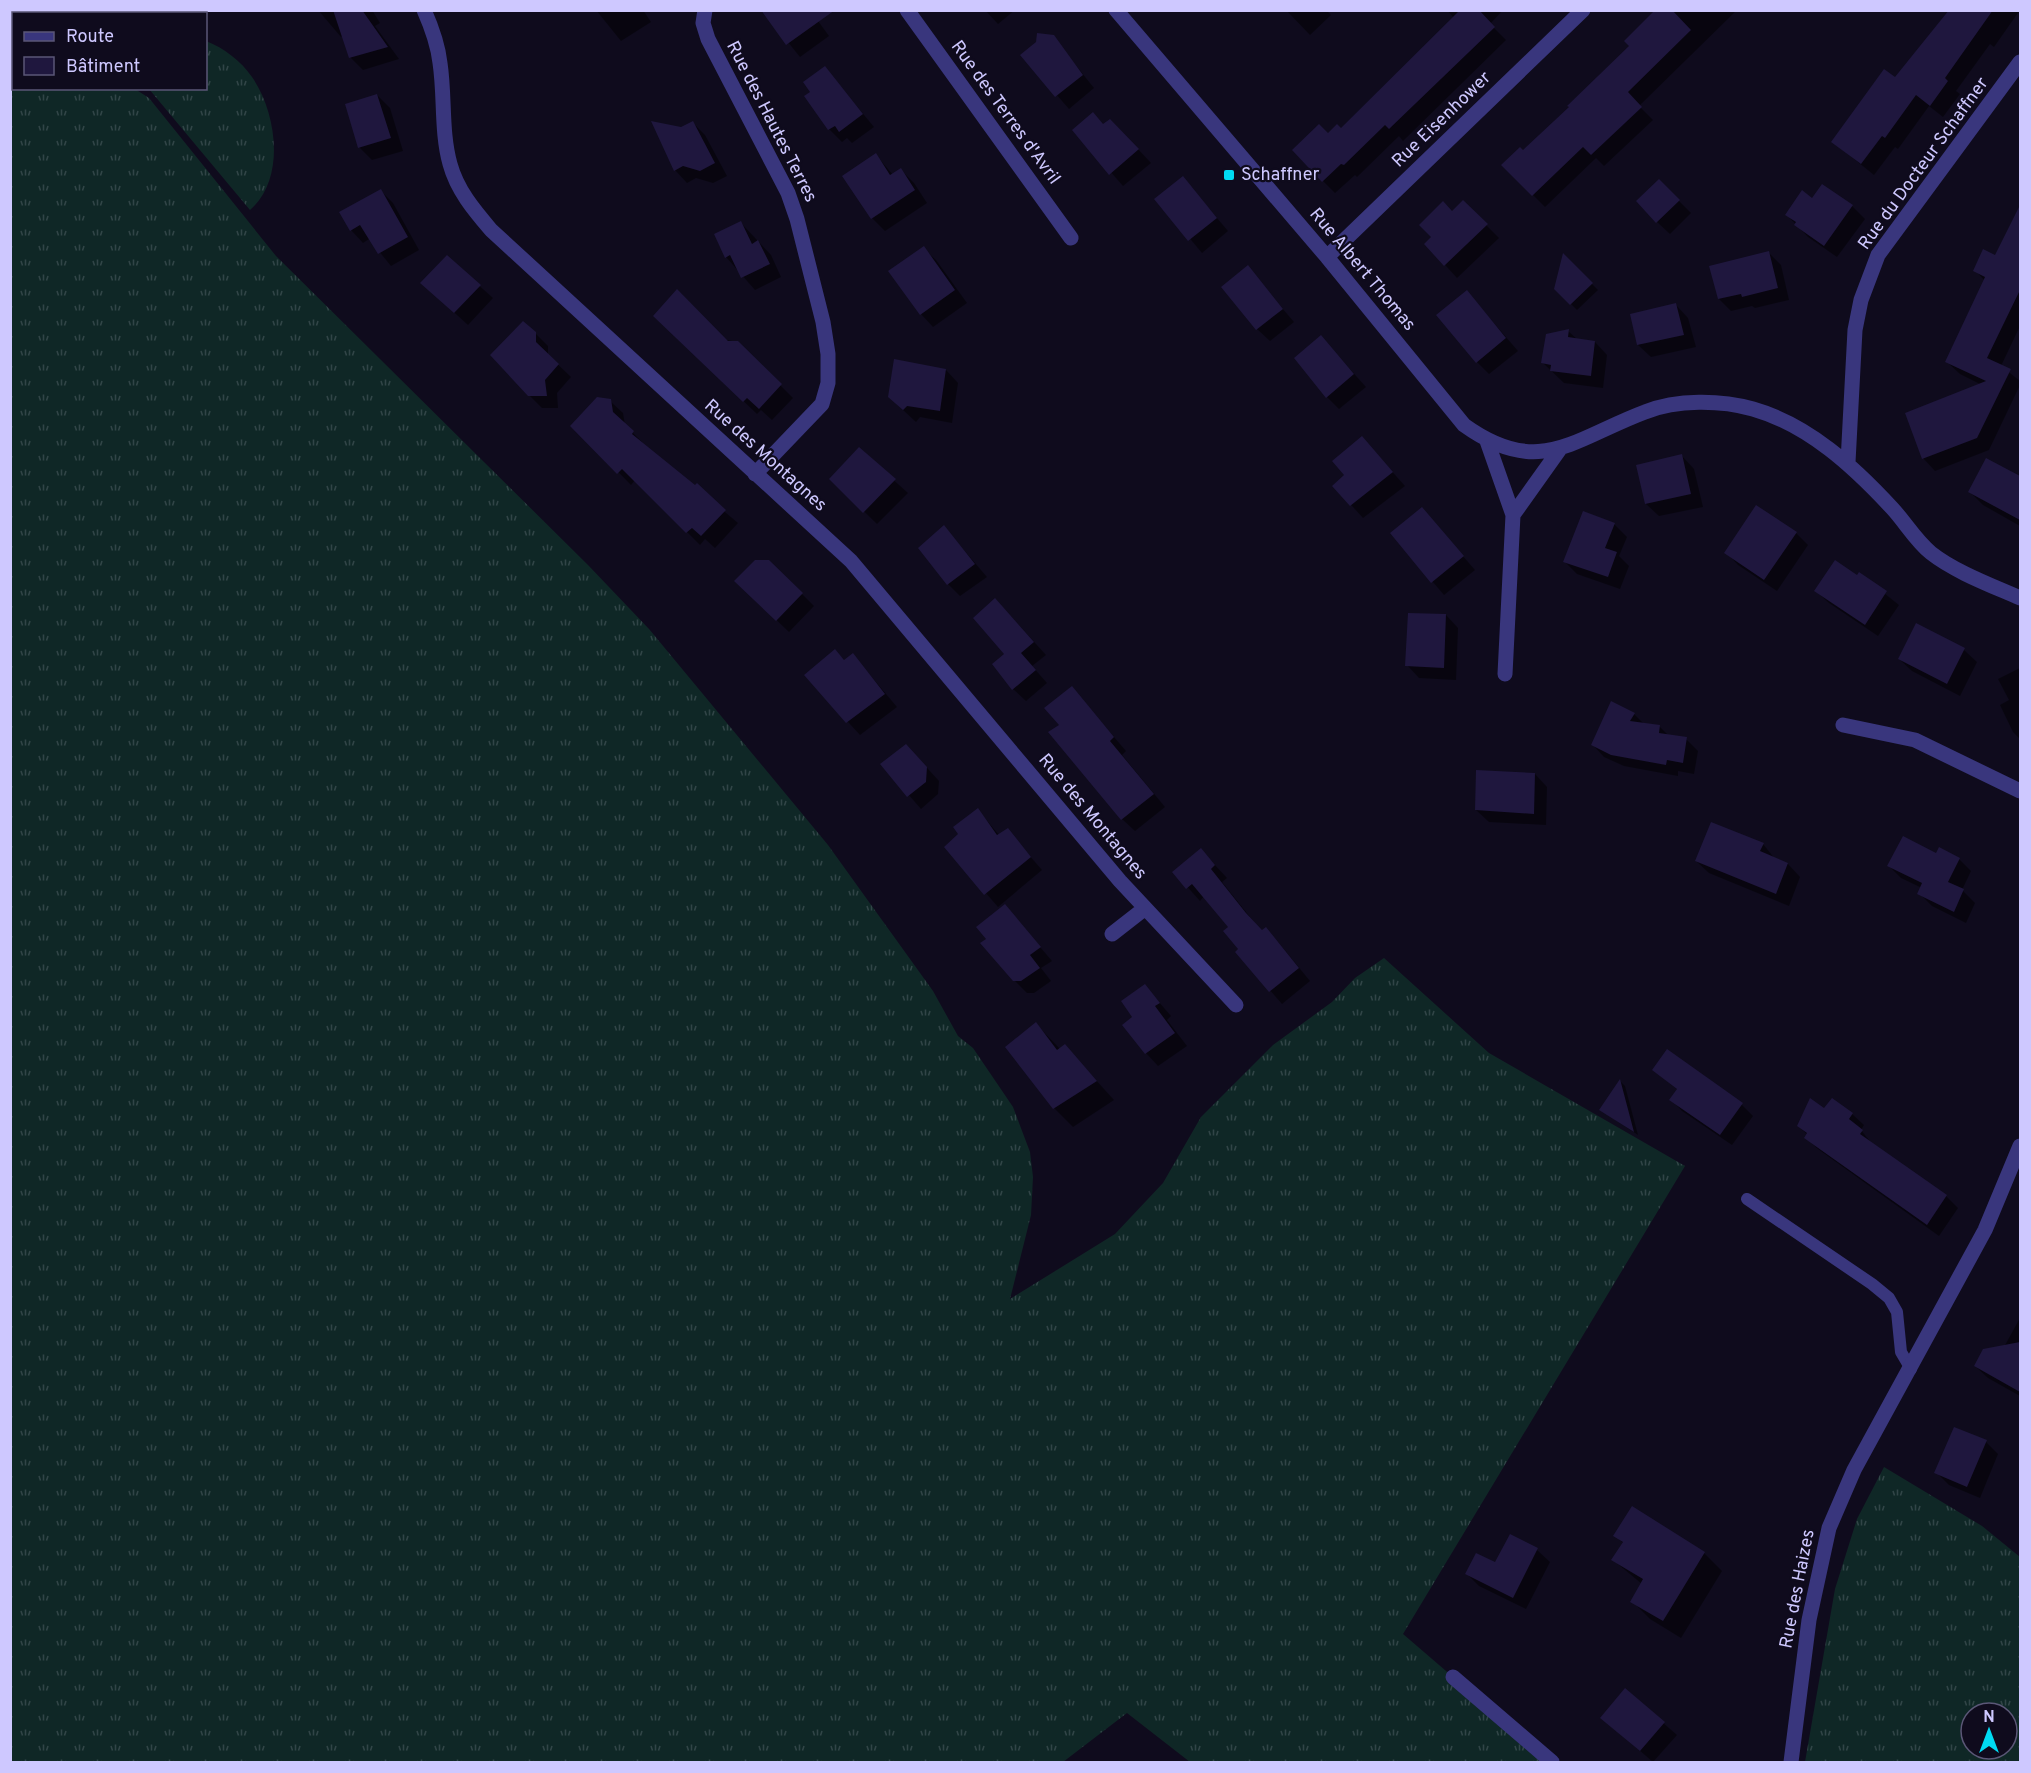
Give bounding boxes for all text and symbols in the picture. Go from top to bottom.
legend [12,12,207,90]
text: Route [66,26,114,49]
street label: Rue des Terres d'Avril [945,36,1065,190]
street label: Rue des Hautes Terres [720,38,822,206]
text: Bâtiment [66,56,140,79]
street label: Rue Eisenhower [1388,67,1496,173]
street label: Rue du Docteur Schaffner [1854,73,1994,255]
place label: Schaffner [1241,164,1320,187]
marker: Schaffner [1222,168,1236,182]
street label: Rue Albert Thomas [1304,204,1420,336]
street label: Rue des Montagnes [699,395,831,517]
street label: Rue des Montagnes [1033,749,1151,885]
street label: Rue des Haizes [1775,1527,1821,1651]
north arrow [1959,1701,2019,1761]
text: N [1983,1708,1995,1728]

